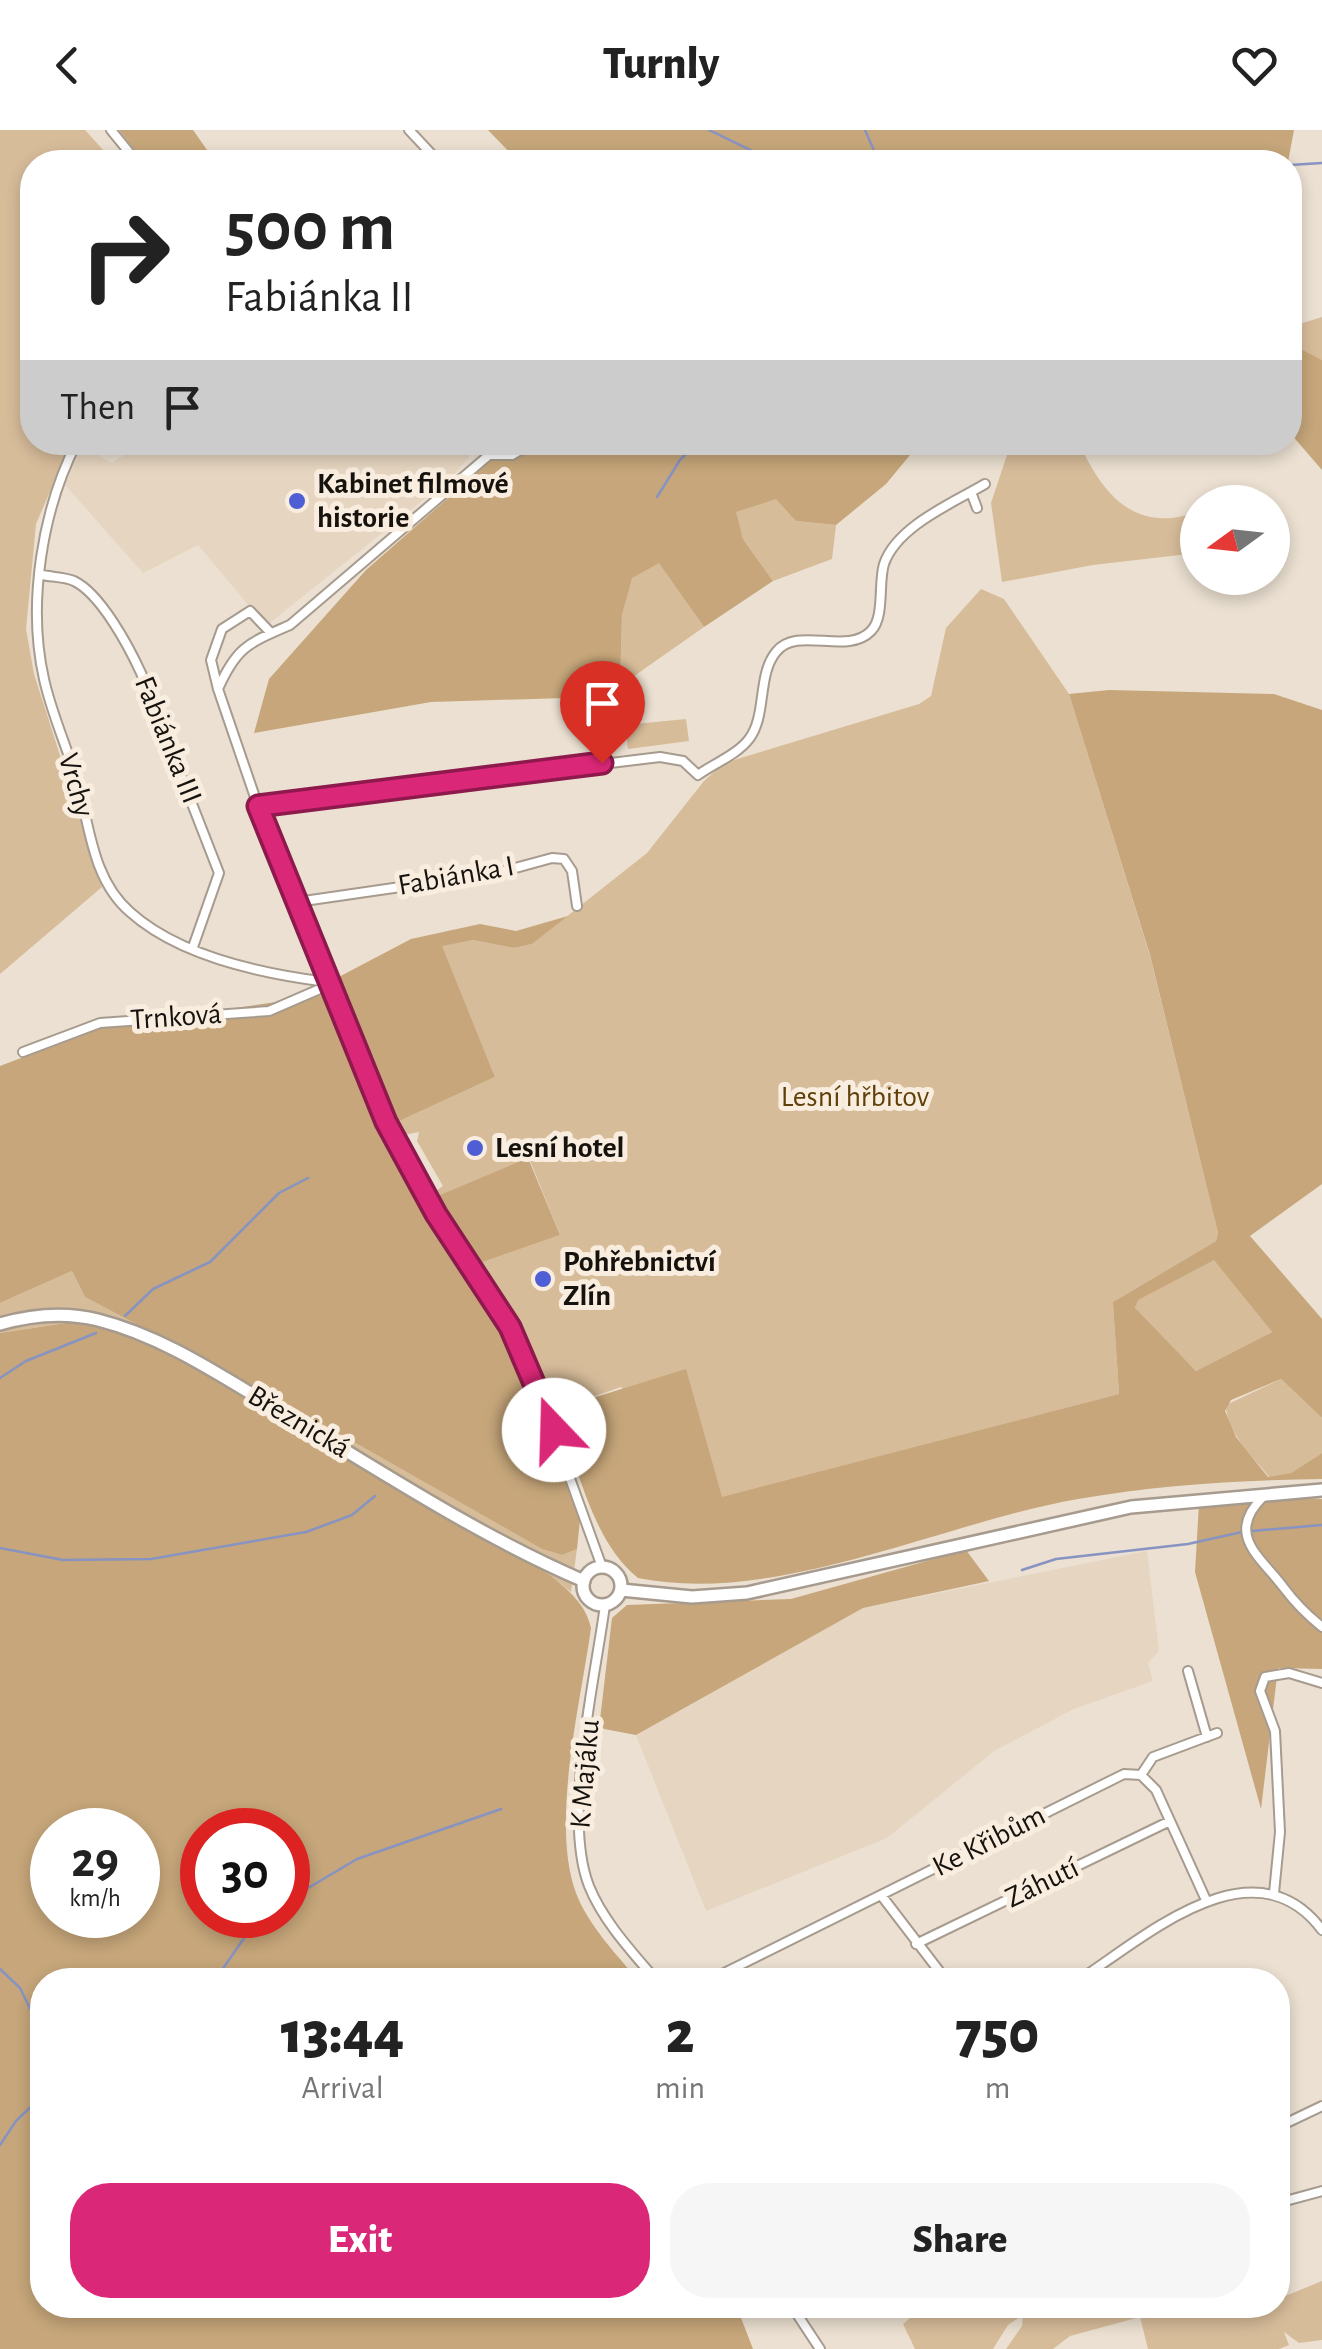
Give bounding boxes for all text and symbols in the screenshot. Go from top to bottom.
icon: back [40,38,95,93]
icon: heart [1227,38,1282,93]
text: Turnly [603,42,719,87]
icon: right [60,190,190,320]
text: 500 m [225,193,395,263]
text: Fabiánka II [225,275,414,320]
icon: arrive [155,380,210,435]
text: Then [60,389,135,427]
place label: Kabinet filmové historie [317,469,509,533]
north arrow [1180,485,1290,595]
map controls [1180,485,1290,595]
marker: Kabinet filmové historie [286,490,308,512]
pin [560,661,645,764]
street label: Fabiánka III [129,672,207,808]
icon: arrive [575,676,630,731]
street label: Vrchy [53,750,99,820]
street label: Fabiánka I [395,851,517,901]
street label: Trnková [129,999,223,1035]
park label: Lesní hřbitov [781,1082,930,1112]
place label: Lesní hotel [495,1133,624,1163]
marker: Lesní hotel [464,1137,486,1159]
place label: Pohřebnictví Zlín [563,1247,717,1311]
marker: Pohřebnictví Zlín [532,1268,554,1290]
position arrow [502,1378,606,1482]
street label: Březnická [243,1380,355,1464]
street label: K Majáku [565,1718,605,1830]
street label: Ke Křibům [928,1800,1050,1882]
speed limit sign: 30 [180,1808,310,1938]
text: 29 [71,1836,119,1886]
street label: Záhutí [1001,1852,1084,1913]
text: km/h [69,1886,121,1911]
text: 13:44 [281,2004,404,2064]
text: 2 [666,2004,694,2064]
text: 750 [956,2004,1039,2064]
text: Arrival [301,2072,384,2104]
text: min [655,2072,705,2104]
text: m [985,2072,1010,2104]
button: Exit [70,2183,650,2298]
button: Share [670,2183,1250,2298]

